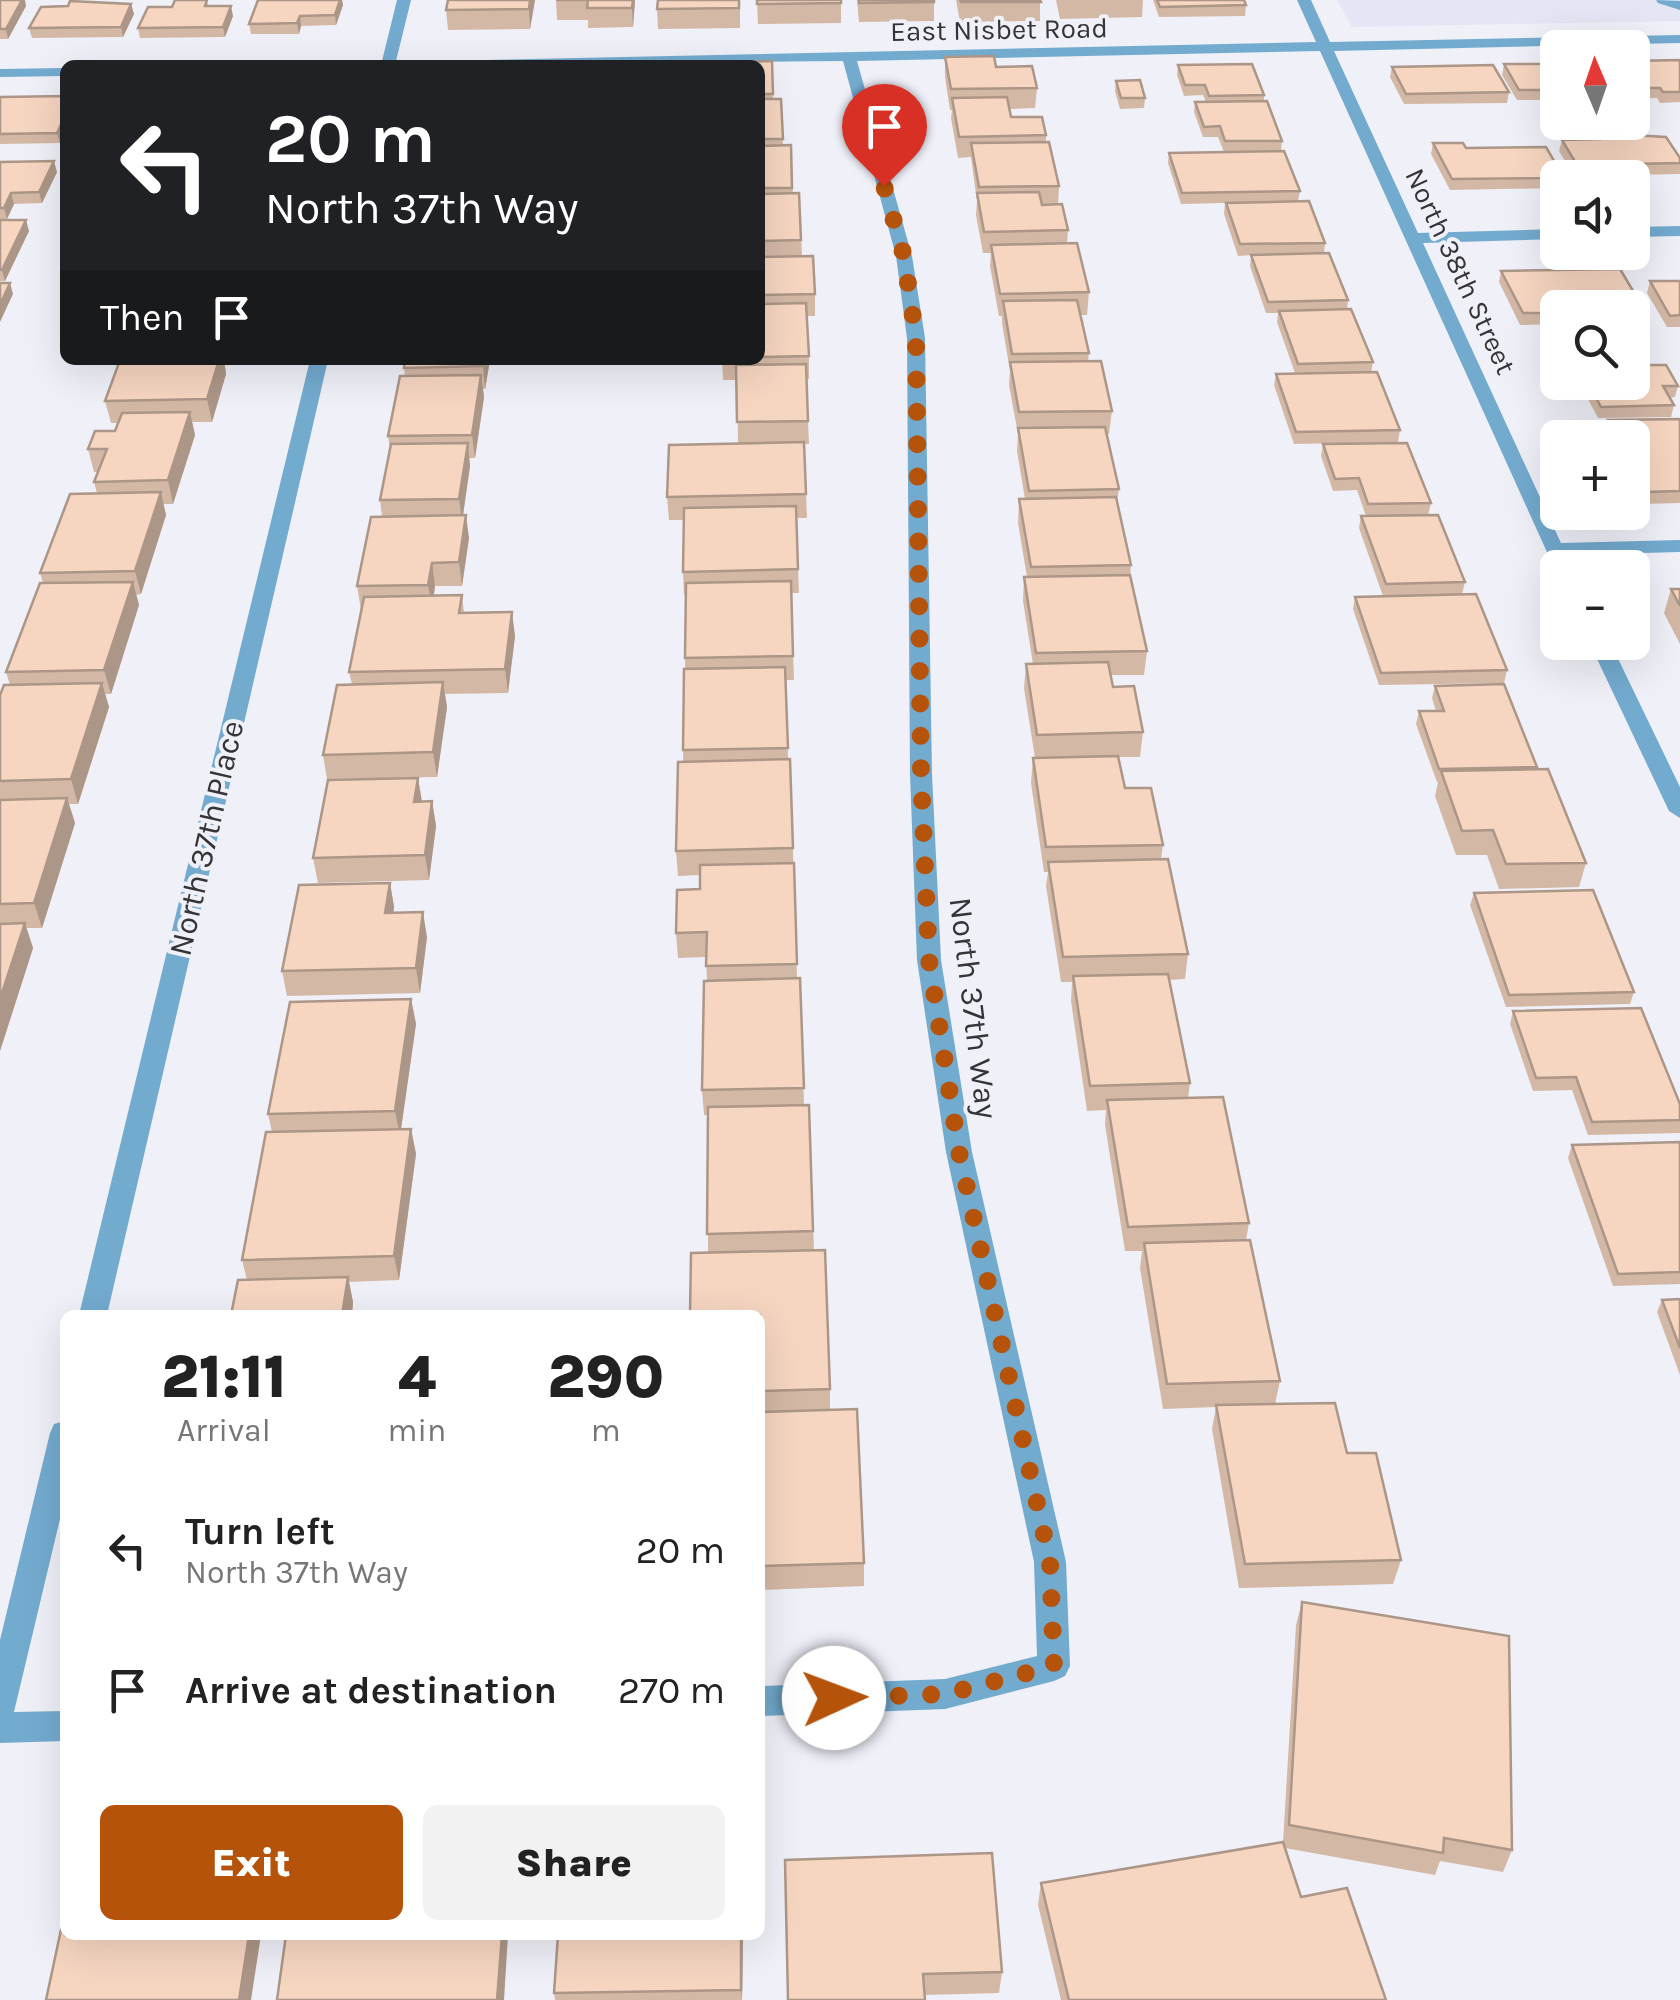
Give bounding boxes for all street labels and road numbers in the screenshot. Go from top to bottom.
street label: East Nisbet Road [890,11,1108,48]
street label: North 38th Street [1398,163,1523,379]
street label: North 37th Place [161,717,252,959]
street label: North 37th Way [942,895,1005,1121]

